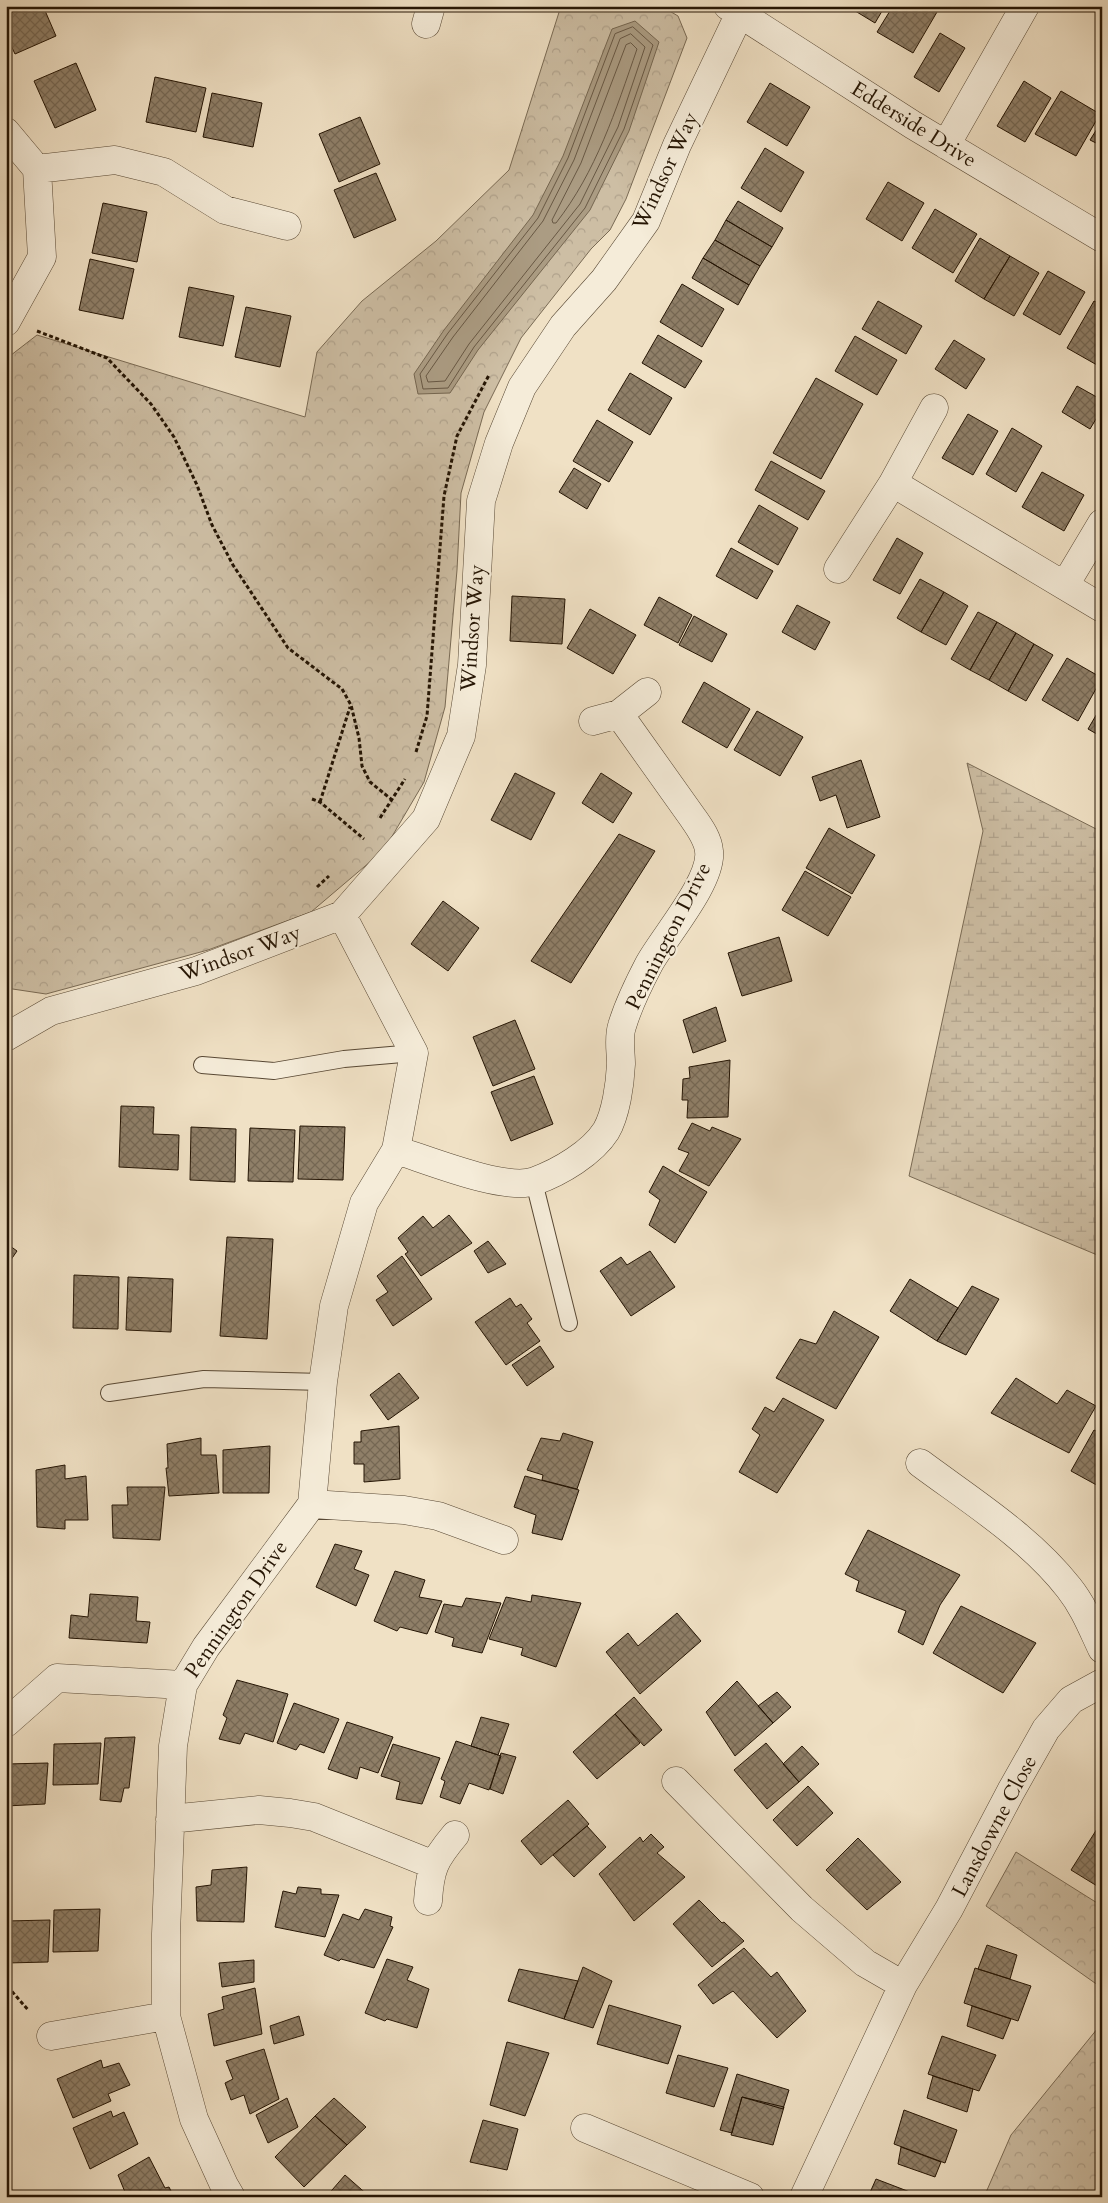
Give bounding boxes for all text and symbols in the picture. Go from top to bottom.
street label: Edderside Drive [846,74,982,175]
street label: Windsor Way [625,107,705,236]
street label: Windsor Way [454,564,491,694]
street label: Pennington Drive [619,858,718,1015]
street label: Windsor Way [174,918,305,989]
street label: Pennington Drive [178,1535,295,1684]
street label: Lansdowne Close [945,1750,1044,1902]

